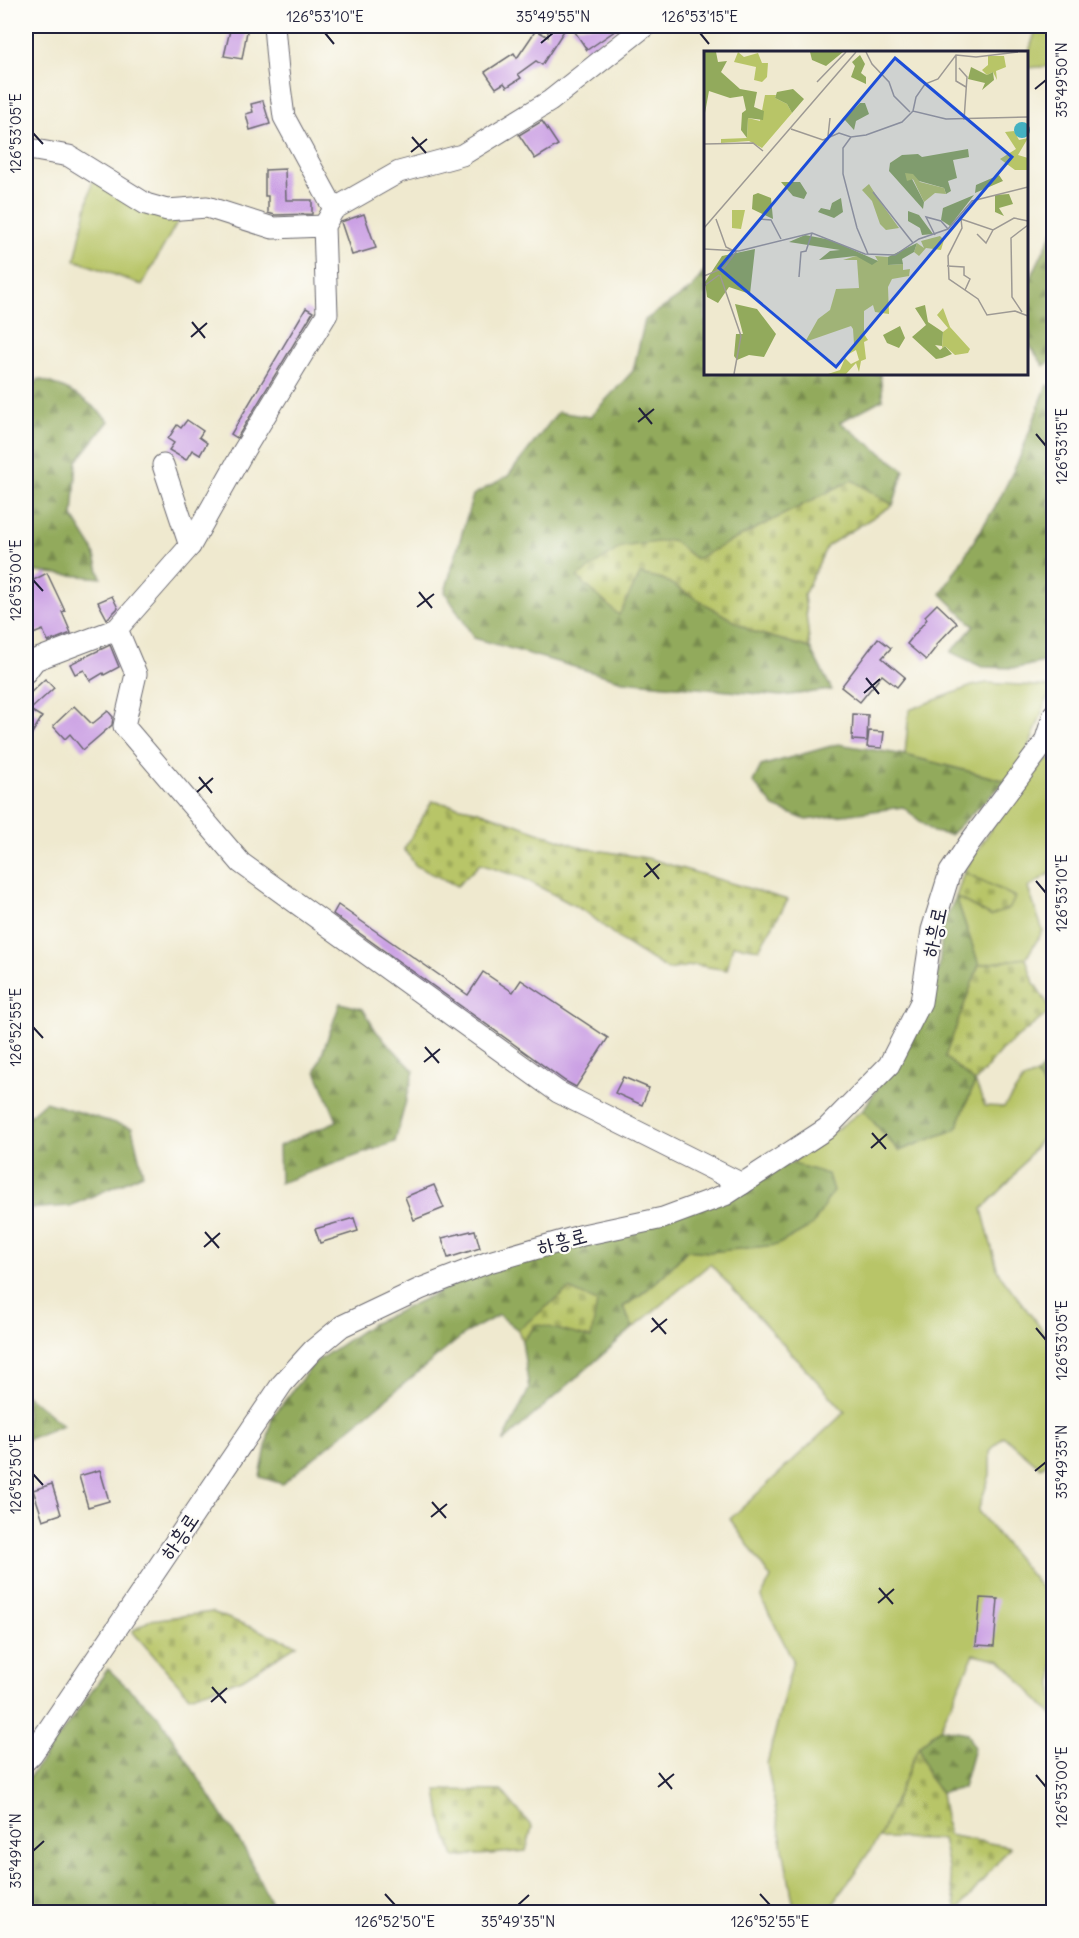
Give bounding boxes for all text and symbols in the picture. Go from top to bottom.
text: 126°53'10"E [286,7,364,26]
text: 35°49'55"N [516,7,590,26]
text: 126°53'15"E [662,7,738,26]
text: 35°49'50"N [1052,42,1071,118]
inset map [704,51,1028,375]
text: 126°53'05"E [6,93,25,173]
text: 126°53'15"E [1052,408,1071,484]
text: 126°53'00"E [6,539,25,621]
text: 126°53'10"E [1052,854,1071,932]
street label: 하흥로 [916,904,952,960]
text: 126°52'55"E [6,987,25,1066]
street label: 하흥로 [534,1221,590,1261]
text: 126°53'05"E [1052,1300,1071,1380]
text: 35°49'35"N [1052,1425,1071,1499]
text: 126°52'50"E [6,1434,25,1514]
street label: 하흥로 [154,1507,204,1565]
text: 126°53'00"E [1052,1746,1071,1828]
text: 35°49'40"N [6,1813,25,1889]
text: 126°52'50"E [355,1912,435,1931]
text: 35°49'35"N [481,1912,555,1931]
text: 126°52'55"E [731,1912,810,1931]

